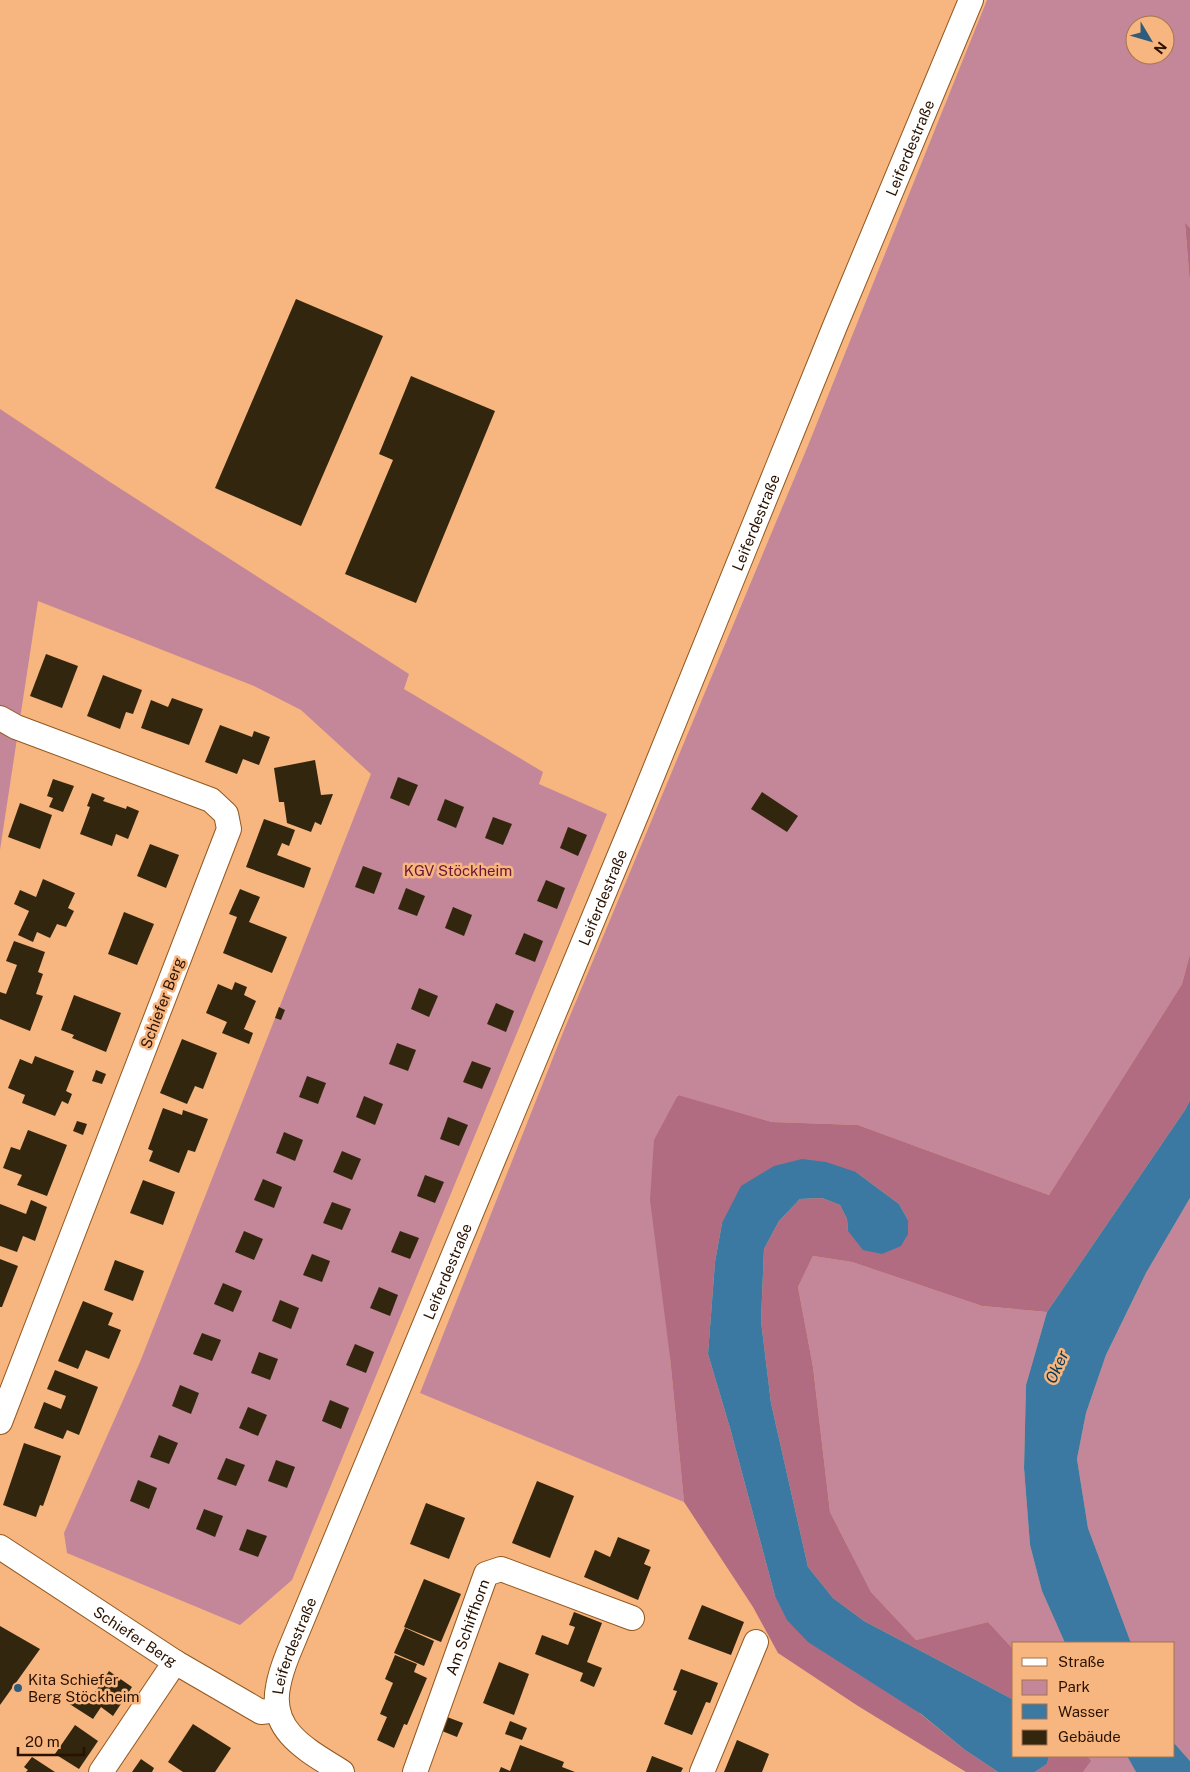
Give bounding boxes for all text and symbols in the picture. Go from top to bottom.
north arrow [1125,15,1175,65]
text: N [1151,39,1170,57]
street label: Leiferdestraße [882,97,937,198]
street label: Leiferdestraße [728,471,782,573]
street label: Leiferdestraße [575,846,630,948]
park label: KGV Stöckheim [404,862,512,879]
street label: Schiefer Berg [137,955,187,1051]
street label: Leiferdestraße [419,1221,474,1322]
water label: Oker [1041,1347,1073,1386]
street label: Am Schiffhorn [442,1577,492,1677]
street label: Leiferdestraße [268,1595,319,1696]
street label: Schiefer Berg [91,1602,180,1669]
legend [1012,1642,1175,1757]
text: Straße [1058,1653,1105,1670]
place label: Kita Schiefer Berg Stöckheim [28,1671,139,1705]
text: Park [1058,1678,1090,1695]
marker: Kita Schiefer Berg Stöckheim [12,1682,24,1694]
text: Wasser [1058,1703,1110,1720]
scale bar [18,1724,84,1756]
text: Gebäude [1058,1728,1121,1745]
text: 20 m [25,1733,60,1750]

